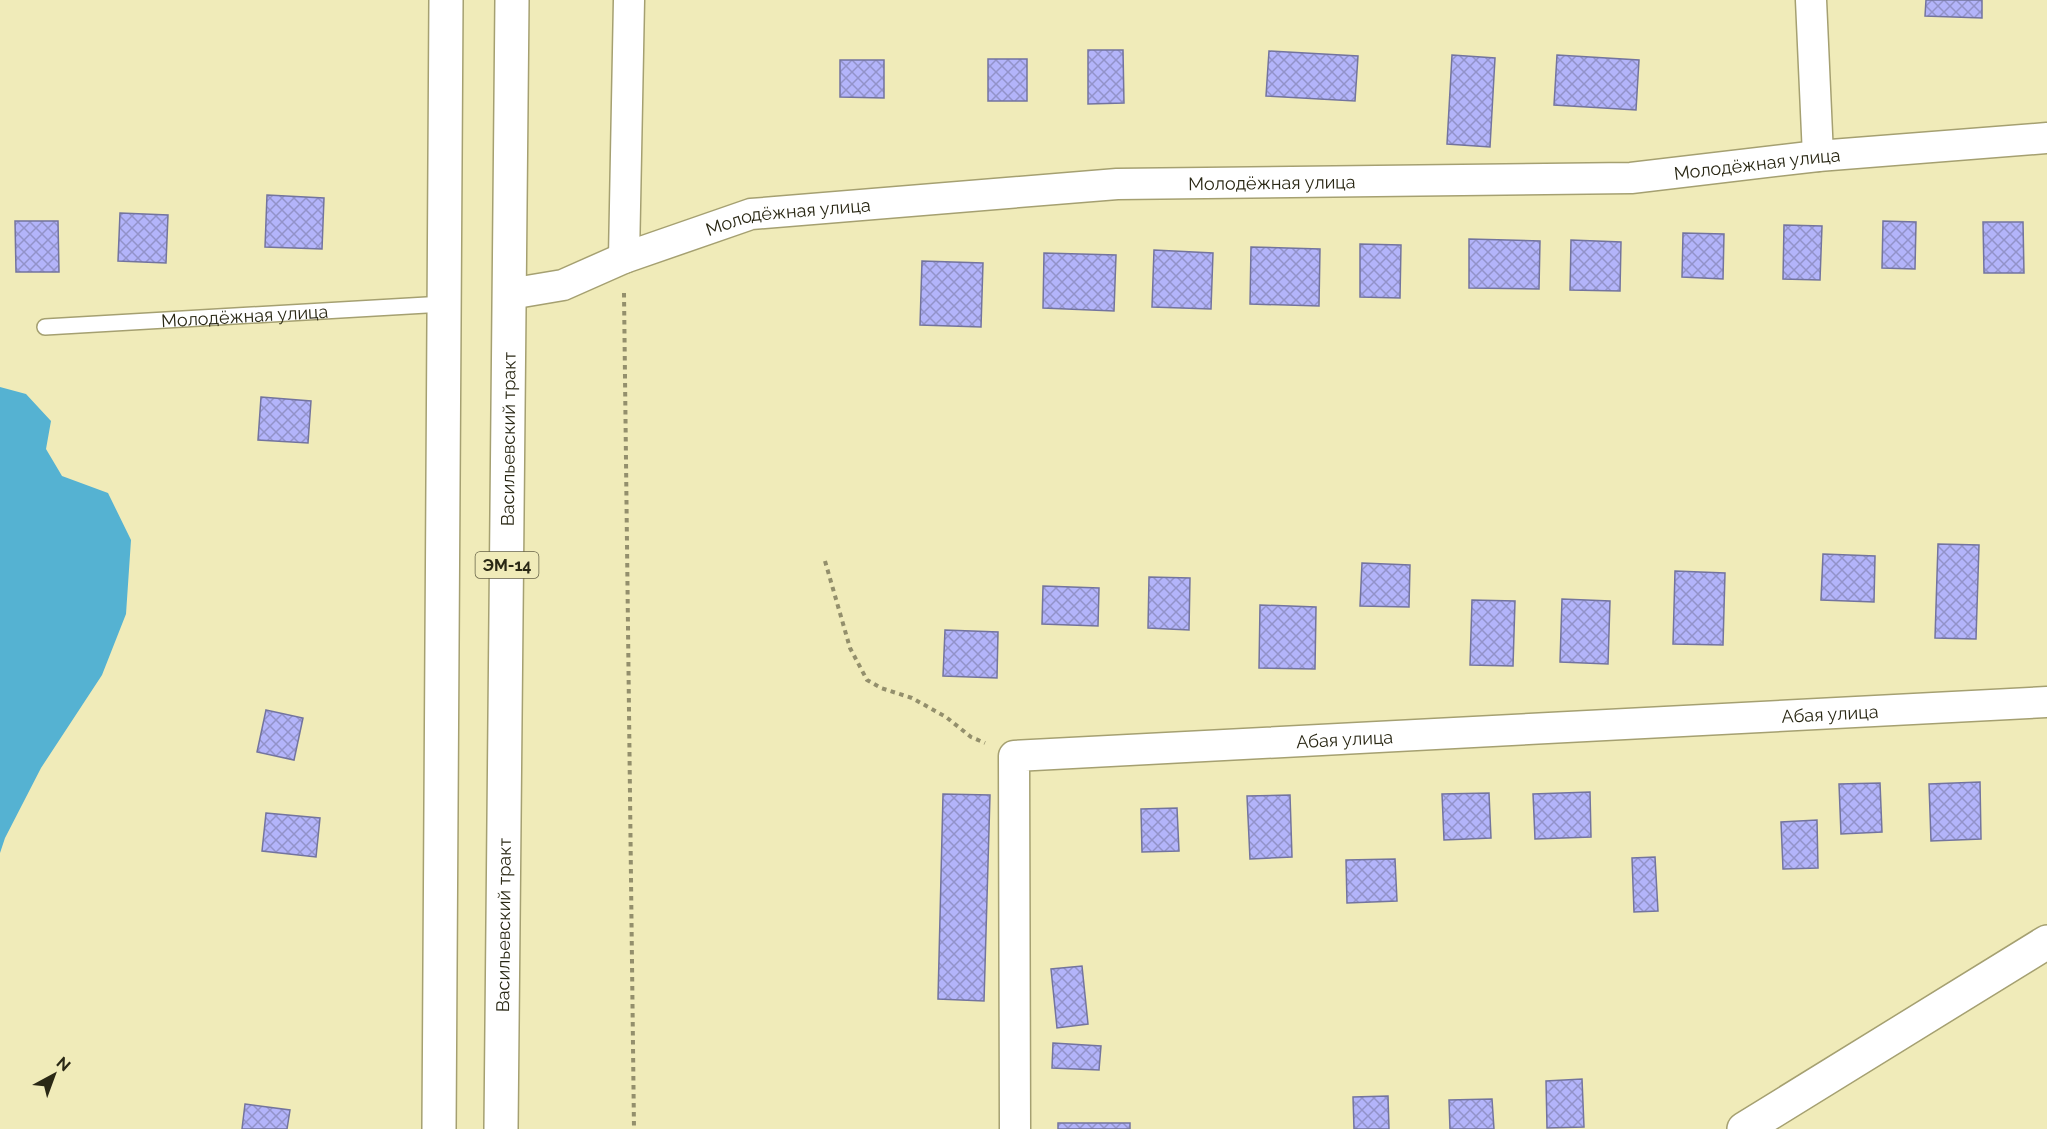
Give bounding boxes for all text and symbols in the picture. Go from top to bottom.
street label: Молодёжная улица [1673,144,1841,183]
street label: Молодёжная улица [1188,171,1356,194]
street label: Молодёжная улица [703,194,871,239]
street label: Молодёжная улица [161,300,329,331]
street label: Васильевский тракт [496,351,519,526]
road number: ЭМ-14 [476,552,538,578]
street label: Абая улица [1781,700,1879,726]
street label: Абая улица [1296,726,1394,752]
street label: Васильевский тракт [492,837,514,1012]
north arrow [24,1045,84,1105]
text: N [53,1053,74,1075]

